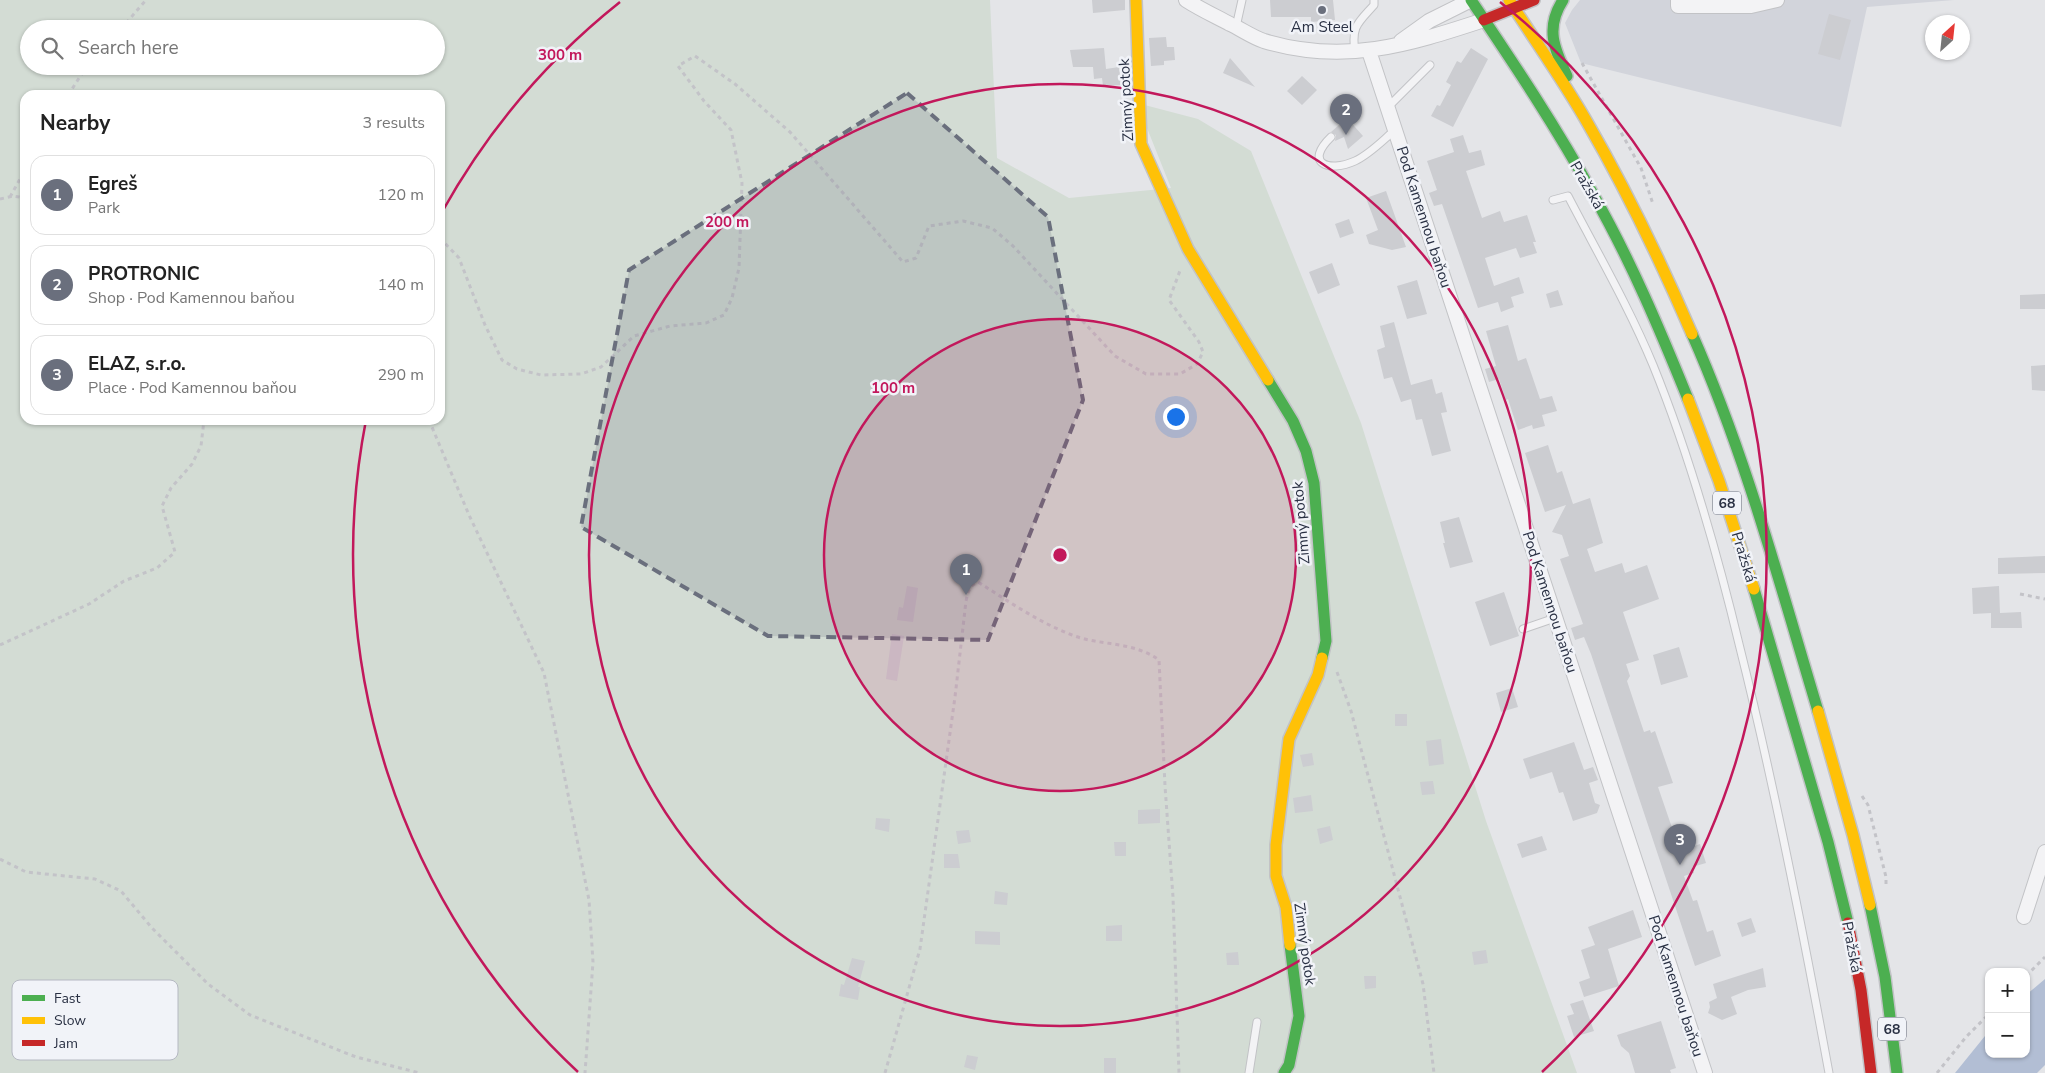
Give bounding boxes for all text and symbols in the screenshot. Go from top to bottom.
marker: Am Steel [1316,4,1328,16]
north arrow [1925,15,1970,60]
place label: Am Steel [1291,17,1354,37]
search box [20,20,445,75]
icon: search [38,34,66,62]
text: Search here [78,35,179,61]
text: 300 m [538,45,582,65]
street label: Zimný potok [1114,57,1138,142]
pin: 2 [1330,94,1362,135]
text: Nearby [40,109,110,137]
text: 3 results [363,112,425,134]
street label: Pod Kamennou baňou [1392,144,1456,290]
street label: Pražská [1565,157,1609,213]
text: Egreš [88,171,138,197]
text: 1 [52,184,62,206]
text: 120 m [377,184,424,206]
text: Park [88,197,120,219]
text: 200 m [705,212,749,232]
text: PROTRONIC [88,261,200,287]
text: 2 [52,274,62,296]
text: 140 m [377,274,424,296]
text: Shop · Pod Kamennou baňou [88,287,295,309]
text: ELAZ, s.r.o. [88,351,186,377]
text: 3 [52,364,62,386]
text: 290 m [377,364,424,386]
text: Place · Pod Kamennou baňou [88,377,297,399]
text: 100 m [871,378,915,398]
your location [1163,404,1189,430]
street label: Zimný potok [1287,480,1315,565]
road number: 68 [1713,492,1741,514]
street label: Pod Kamennou baňou [1518,529,1582,675]
street label: Pražská [1727,529,1761,585]
centre of rings [1051,546,1069,564]
pin: 1 [950,554,982,595]
pin: 3 [1664,824,1696,865]
street label: Zimný potok [1289,901,1321,987]
street label: Pod Kamennou baňou [1644,913,1708,1059]
street label: Pražská [1837,920,1867,974]
map controls [1985,968,2030,1058]
button: + [1985,968,2030,1013]
legend [12,980,178,1060]
text: Fast [54,989,80,1008]
text: Slow [54,1011,86,1030]
button: − [1985,1013,2030,1058]
road number: 68 [1878,1018,1906,1040]
text: Jam [53,1034,78,1053]

